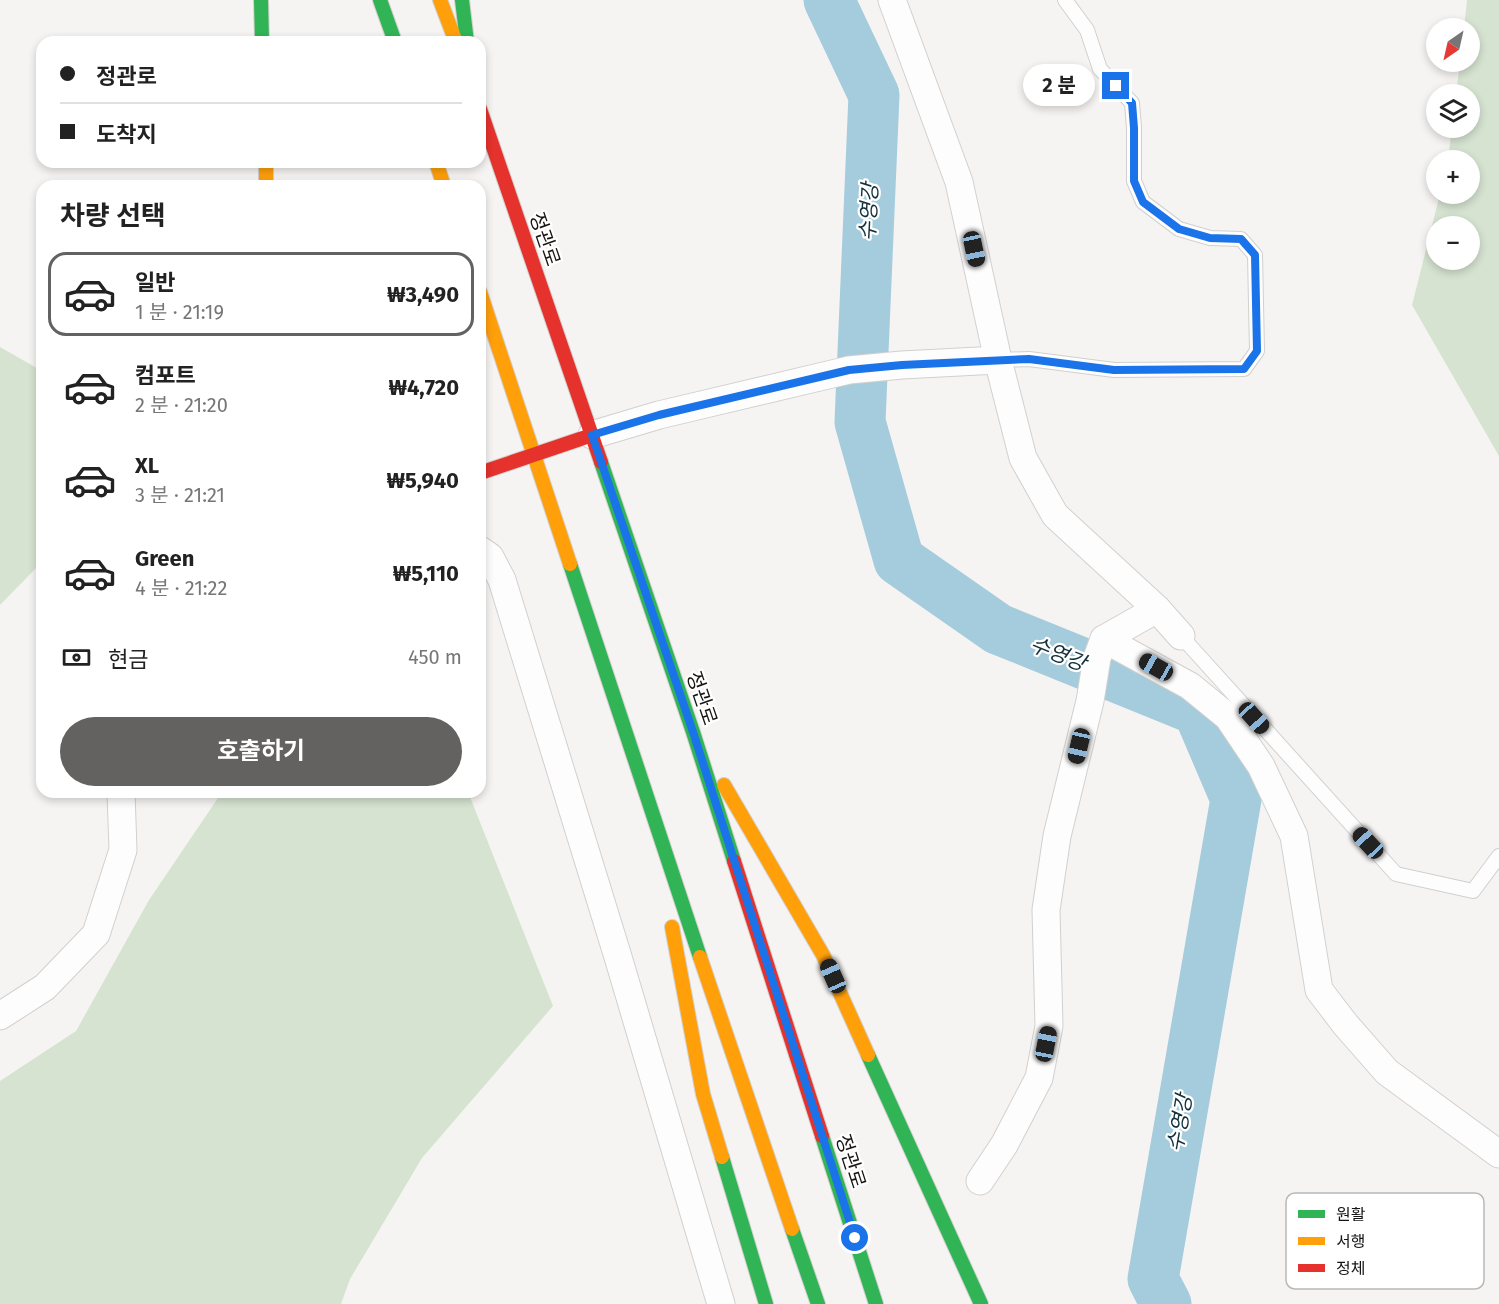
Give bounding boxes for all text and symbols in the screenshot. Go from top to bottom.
north arrow [1426,18,1480,72]
map controls [1426,18,1480,270]
text: 정관로 [96,63,157,90]
callout: 2 분 [1023,65,1095,107]
route end [1102,72,1129,99]
text: 2 분 [1042,73,1076,97]
button: layers [1426,84,1480,138]
text: 도착지 [96,121,157,148]
button: + [1426,150,1480,204]
water label: 수영강 [855,180,884,242]
text: 차량 선택 [60,200,166,232]
street label: 정관로 [525,209,565,269]
button: − [1426,216,1480,270]
car [961,230,987,268]
icon: car [63,267,117,321]
text: 일반 [135,269,175,296]
text: ₩3,490 [387,281,459,308]
text: 1 분 · 21:19 [135,300,224,324]
icon: car [63,360,117,414]
text: 컴포트 [135,362,196,389]
text: ₩4,720 [388,374,459,401]
text: 2 분 · 21:20 [135,393,228,417]
text: XL [135,452,159,479]
icon: car [63,453,117,507]
text: ₩5,940 [386,467,459,494]
text: 3 분 · 21:21 [135,483,225,507]
text: Green [135,545,194,572]
icon: car [63,546,117,600]
text: ₩5,110 [393,560,459,587]
text: 4 분 · 21:22 [135,576,227,600]
water label: 수영강 [1026,631,1092,678]
icon: cash [60,641,93,674]
text: 450 m [408,645,462,669]
text: 현금 [108,646,148,673]
car [1136,650,1176,684]
street label: 정관로 [682,668,722,728]
car [1235,699,1273,737]
button: 호출하기 [60,717,462,786]
car [1066,726,1092,766]
car [1349,824,1387,862]
car [817,956,849,996]
car [1034,1025,1058,1063]
water label: 수영강 [1162,1090,1198,1154]
street label: 정관로 [831,1131,871,1191]
legend [1286,1193,1484,1289]
text: 원활 [1336,1205,1366,1224]
route start [841,1224,868,1251]
text: 서행 [1336,1232,1365,1251]
text: 정체 [1336,1259,1365,1278]

